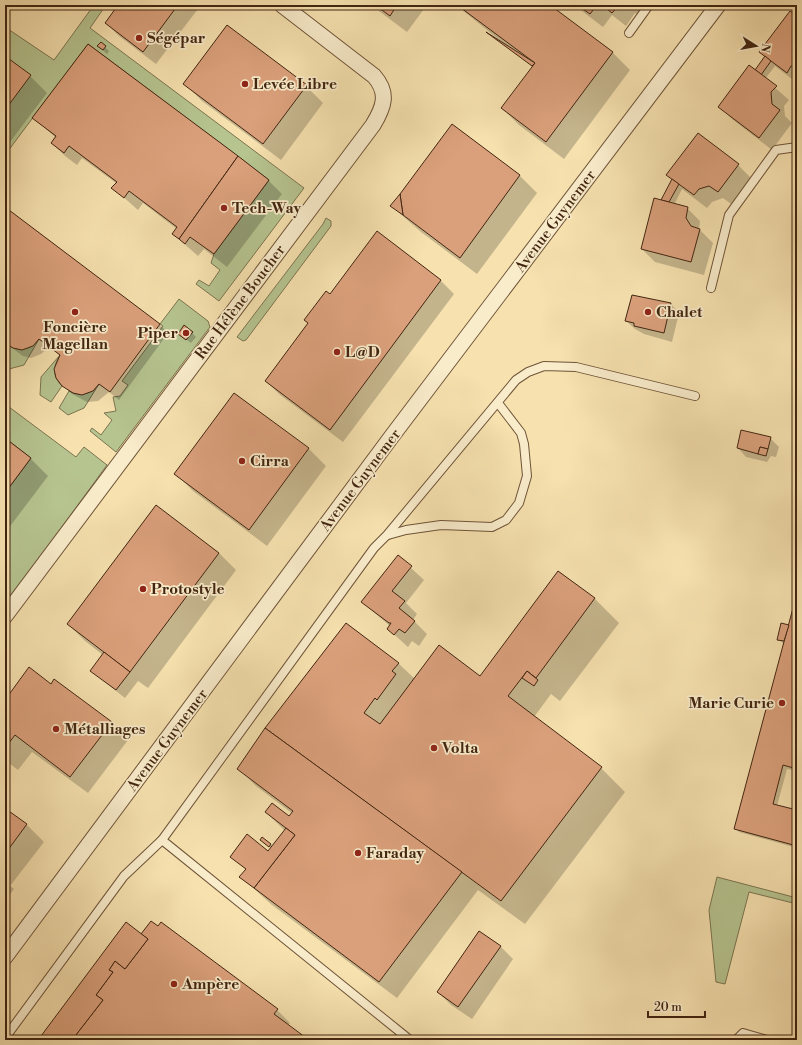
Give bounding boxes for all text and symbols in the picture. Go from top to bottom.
north arrow [736,26,776,66]
place label: Ségépar [147,29,206,48]
marker: Ségépar [134,33,144,43]
text: N [757,42,773,54]
place label: Levée Libre [253,75,337,94]
marker: Levée Libre [240,79,250,89]
street label: Avenue Guynemer [510,166,600,277]
place label: Tech-Way [232,199,302,218]
marker: Tech-Way [219,203,229,213]
street label: Rue Hélène Boucher [191,241,290,363]
place label: Chalet [656,303,703,322]
marker: Foncière Magellan [70,307,80,317]
marker: Chalet [643,307,653,317]
place label: Foncière Magellan [42,318,109,354]
place label: Piper [138,324,178,343]
marker: Piper [181,328,191,338]
place label: L@D [345,343,380,362]
marker: L@D [332,347,342,357]
street label: Avenue Guynemer [315,425,405,536]
place label: Cirra [250,452,290,471]
marker: Cirra [237,456,247,466]
place label: Protostyle [151,580,225,599]
marker: Protostyle [138,584,148,594]
street label: Avenue Guynemer [122,685,212,796]
place label: Marie Curie [688,694,774,713]
marker: Marie Curie [777,698,787,708]
place label: Métalliages [64,720,146,739]
marker: Métalliages [51,724,61,734]
place label: Volta [441,739,479,758]
marker: Volta [429,743,439,753]
place label: Faraday [366,844,425,863]
marker: Faraday [353,848,363,858]
place label: Ampère [181,975,239,994]
marker: Ampère [169,979,179,989]
scale bar [648,993,705,1019]
text: 20 m [654,1000,682,1015]

